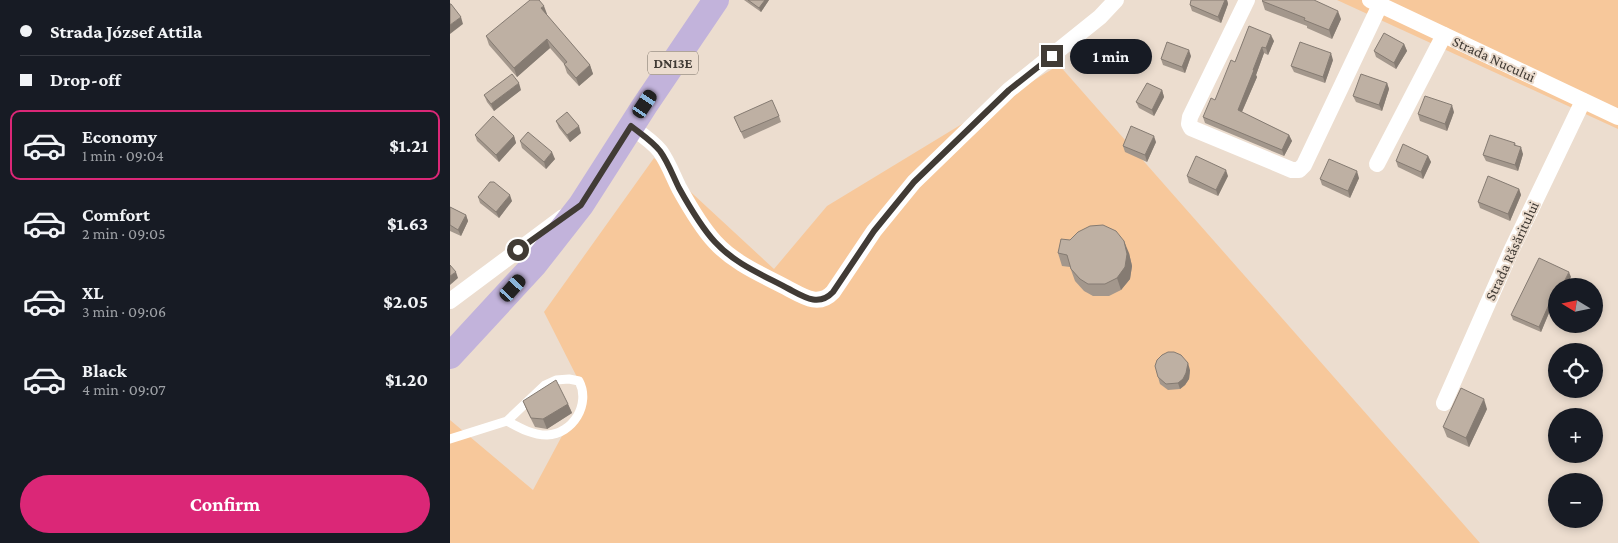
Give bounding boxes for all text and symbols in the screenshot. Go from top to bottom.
text: Strada József Attila [50,21,202,42]
street label: Strada Nucului [1450,33,1538,85]
callout: 1 min [1070,38,1152,74]
route end [1041,45,1063,67]
text: 1 min [1093,48,1129,65]
road number: DN13E [648,52,698,74]
text: Drop-off [50,69,121,90]
car [630,87,659,121]
icon: car [22,123,67,168]
text: Economy [82,126,157,147]
text: $1.21 [389,135,428,156]
text: 1 min · 09:04 [82,147,164,164]
street label: Strada Răsăritului [1482,199,1542,303]
icon: car [22,201,67,246]
text: Comfort [82,204,150,225]
text: $1.63 [387,213,428,234]
text: 2 min · 09:05 [82,225,166,242]
route start [507,239,529,261]
car [497,272,528,304]
north arrow [1548,278,1602,332]
map controls [1548,278,1603,528]
icon: car [22,279,67,324]
text: XL [82,282,104,303]
text: $2.05 [383,291,428,312]
text: 3 min · 09:06 [82,303,166,320]
button: locate [1548,343,1603,398]
icon: car [22,357,67,402]
text: Black [82,360,127,381]
text: $1.20 [385,369,428,390]
text: 4 min · 09:07 [82,381,166,398]
button: + [1548,408,1603,463]
button: − [1548,473,1603,528]
button: Confirm [20,475,430,533]

